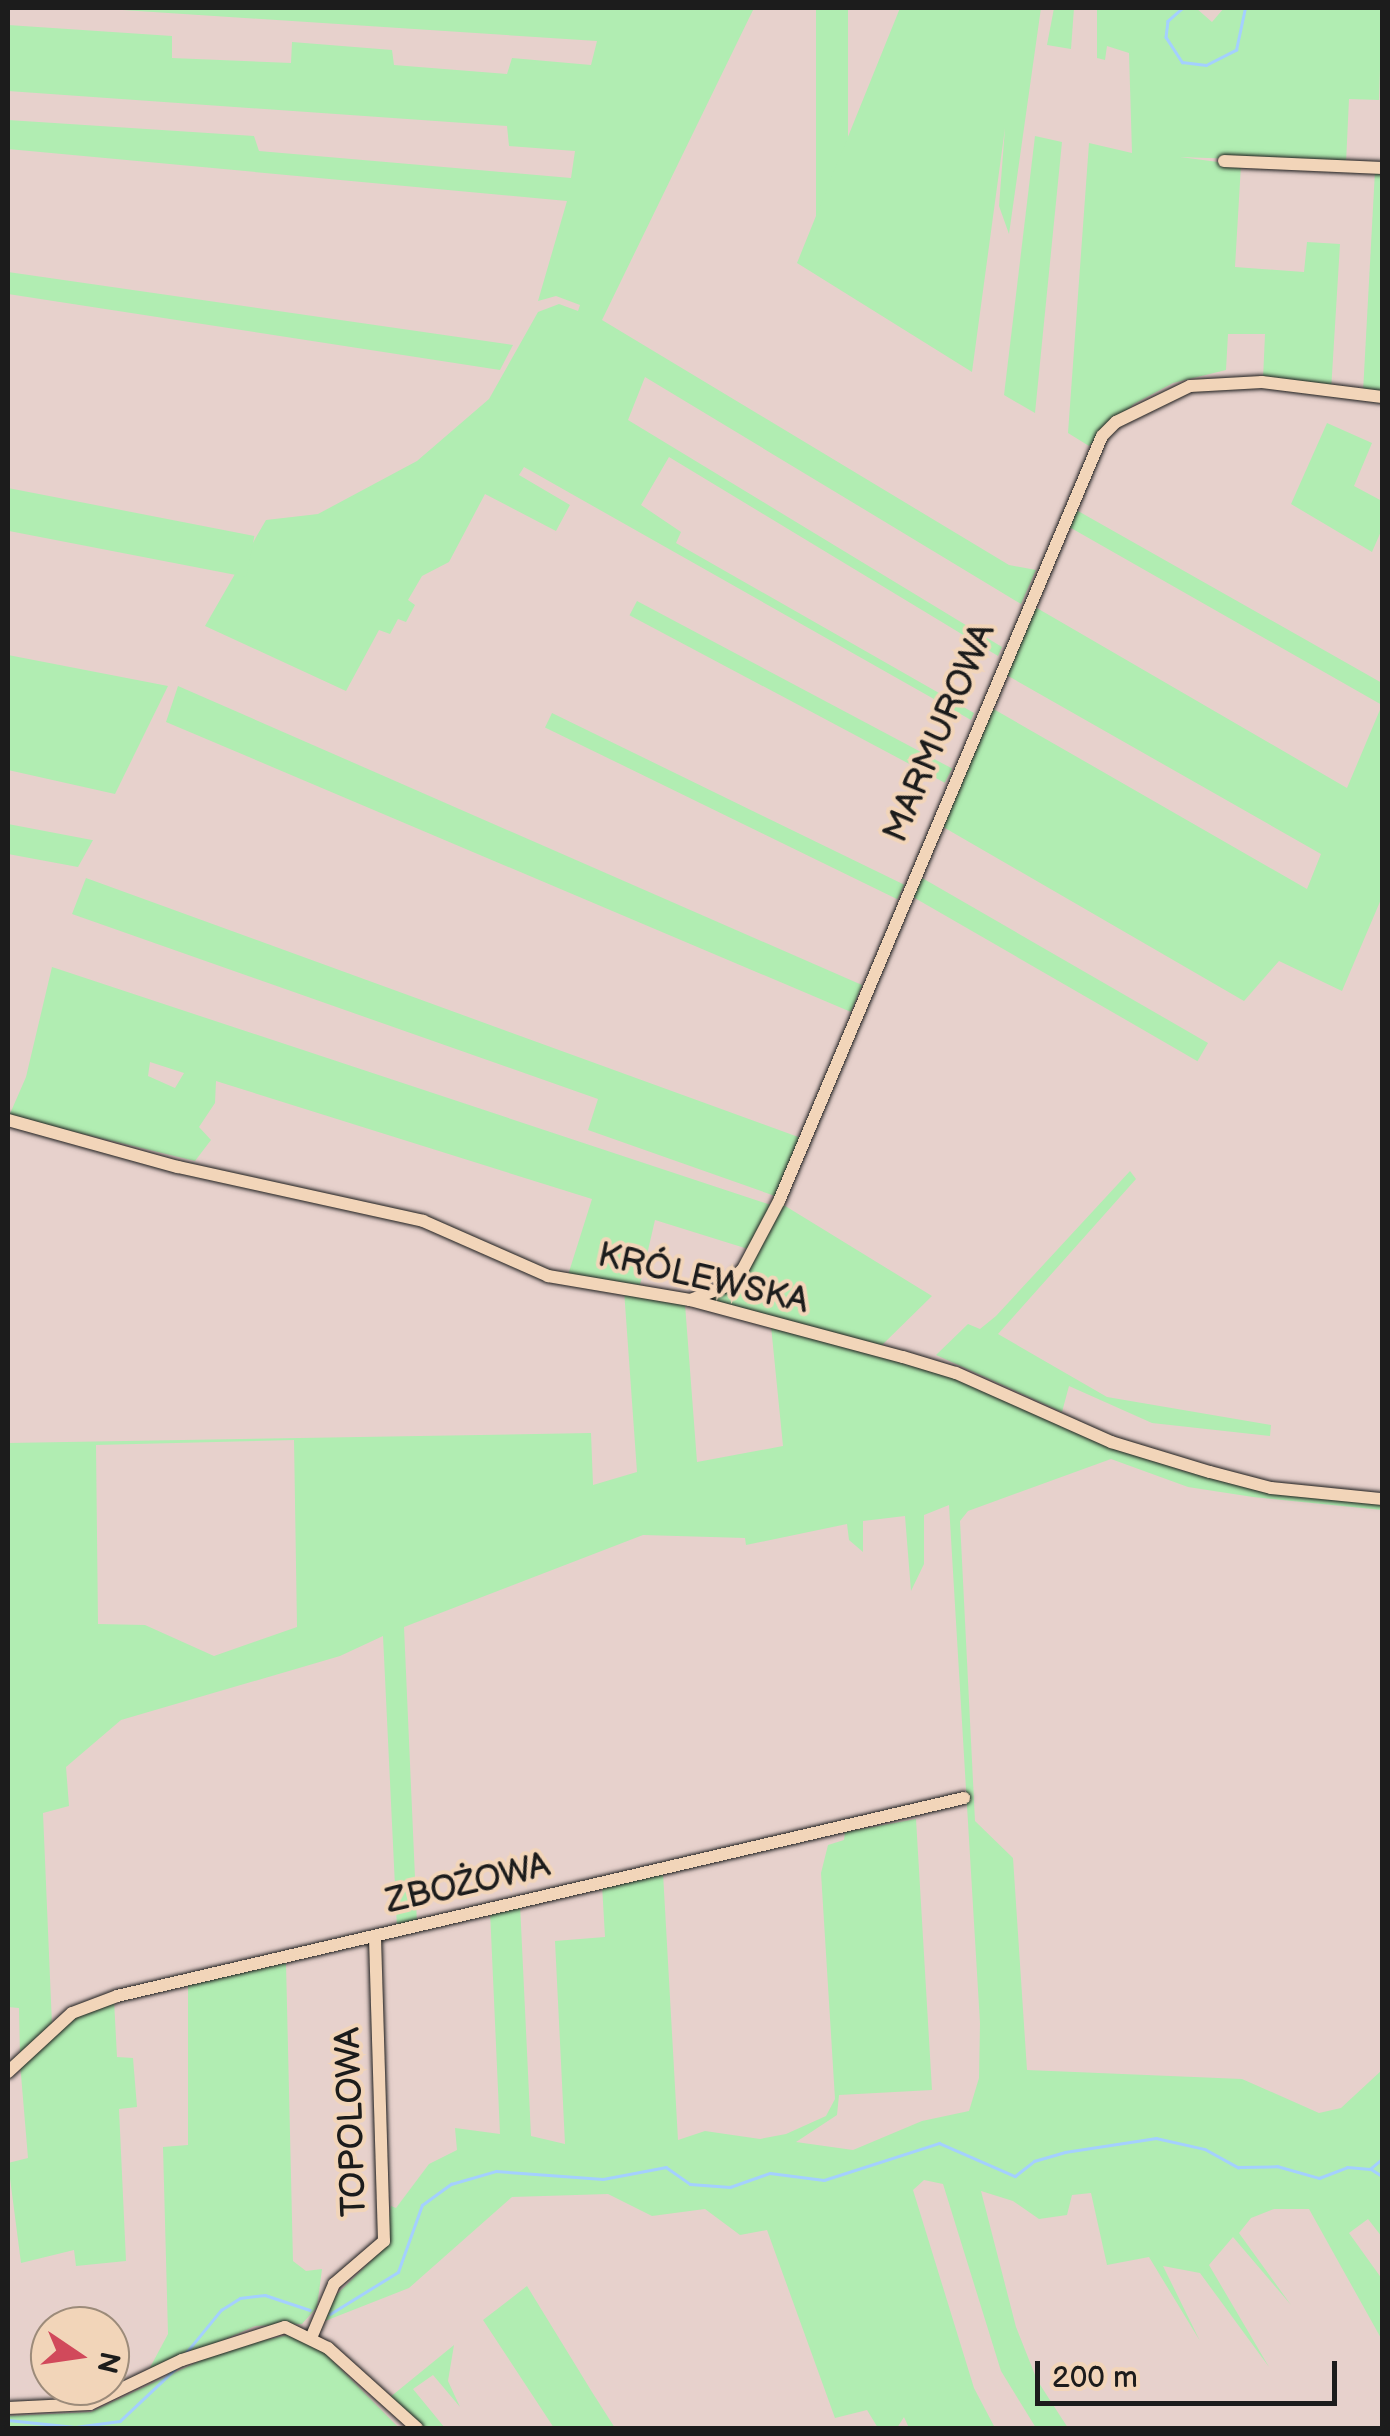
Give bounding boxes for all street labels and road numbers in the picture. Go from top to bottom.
street label: MARMUROWA [875,617,1005,849]
street label: KRÓLEWSKA [594,1234,812,1324]
street label: ZBOŻOWA [382,1845,554,1923]
street label: TOPOLOWA [328,2027,376,2217]

